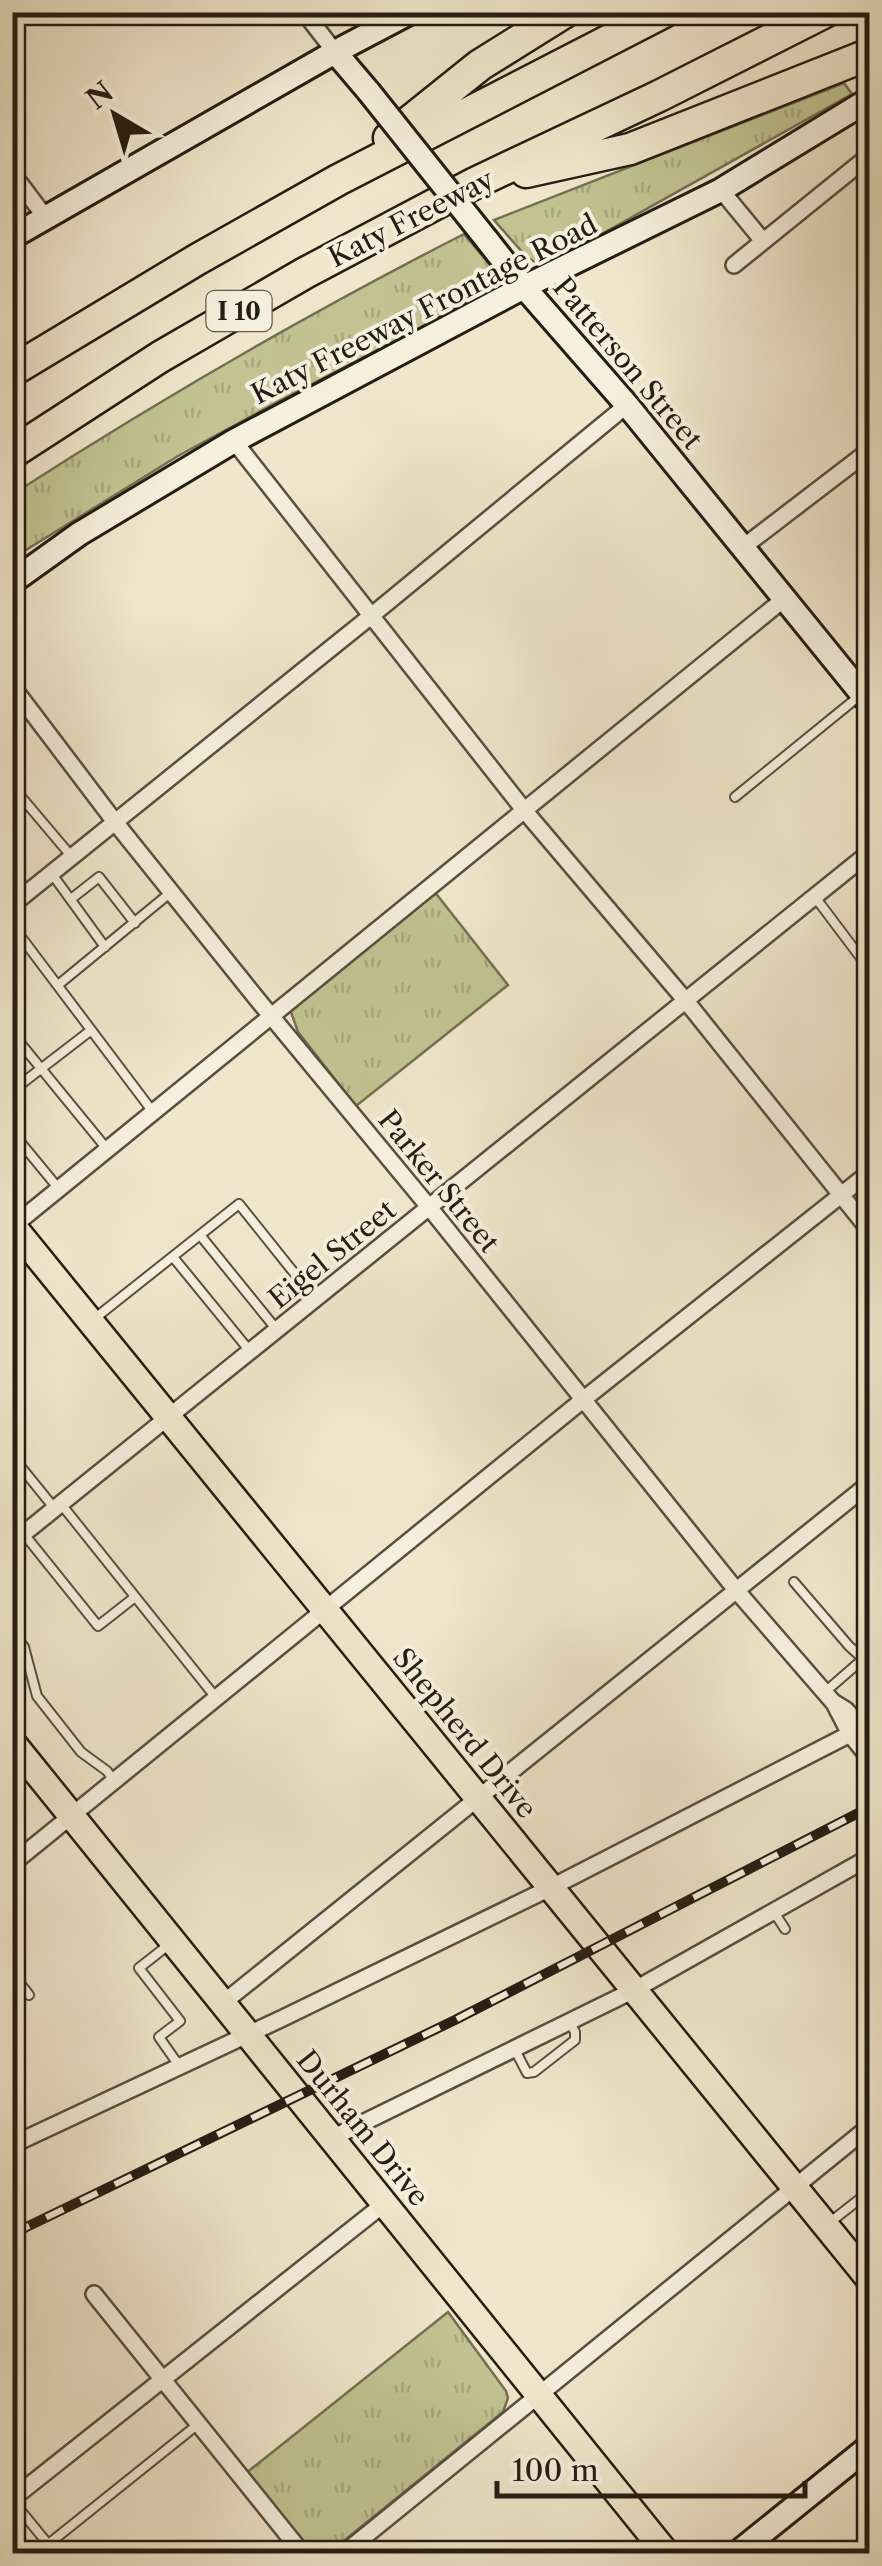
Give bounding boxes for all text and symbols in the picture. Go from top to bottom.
north arrow [65,65,165,165]
text: N [80,74,120,116]
street label: Katy Freeway [323,162,500,274]
street label: Katy Freeway Frontage Road [245,207,603,411]
street label: Patterson Street [546,270,710,456]
road number: I 10 [206,291,272,331]
street label: Parker Street [371,1103,507,1259]
street label: Eigel Street [262,1192,402,1315]
street label: Shepherd Drive [386,1641,544,1825]
street label: Durham Drive [290,2043,436,2213]
scale bar [497,2436,804,2498]
text: 100 m [512,2452,599,2489]

